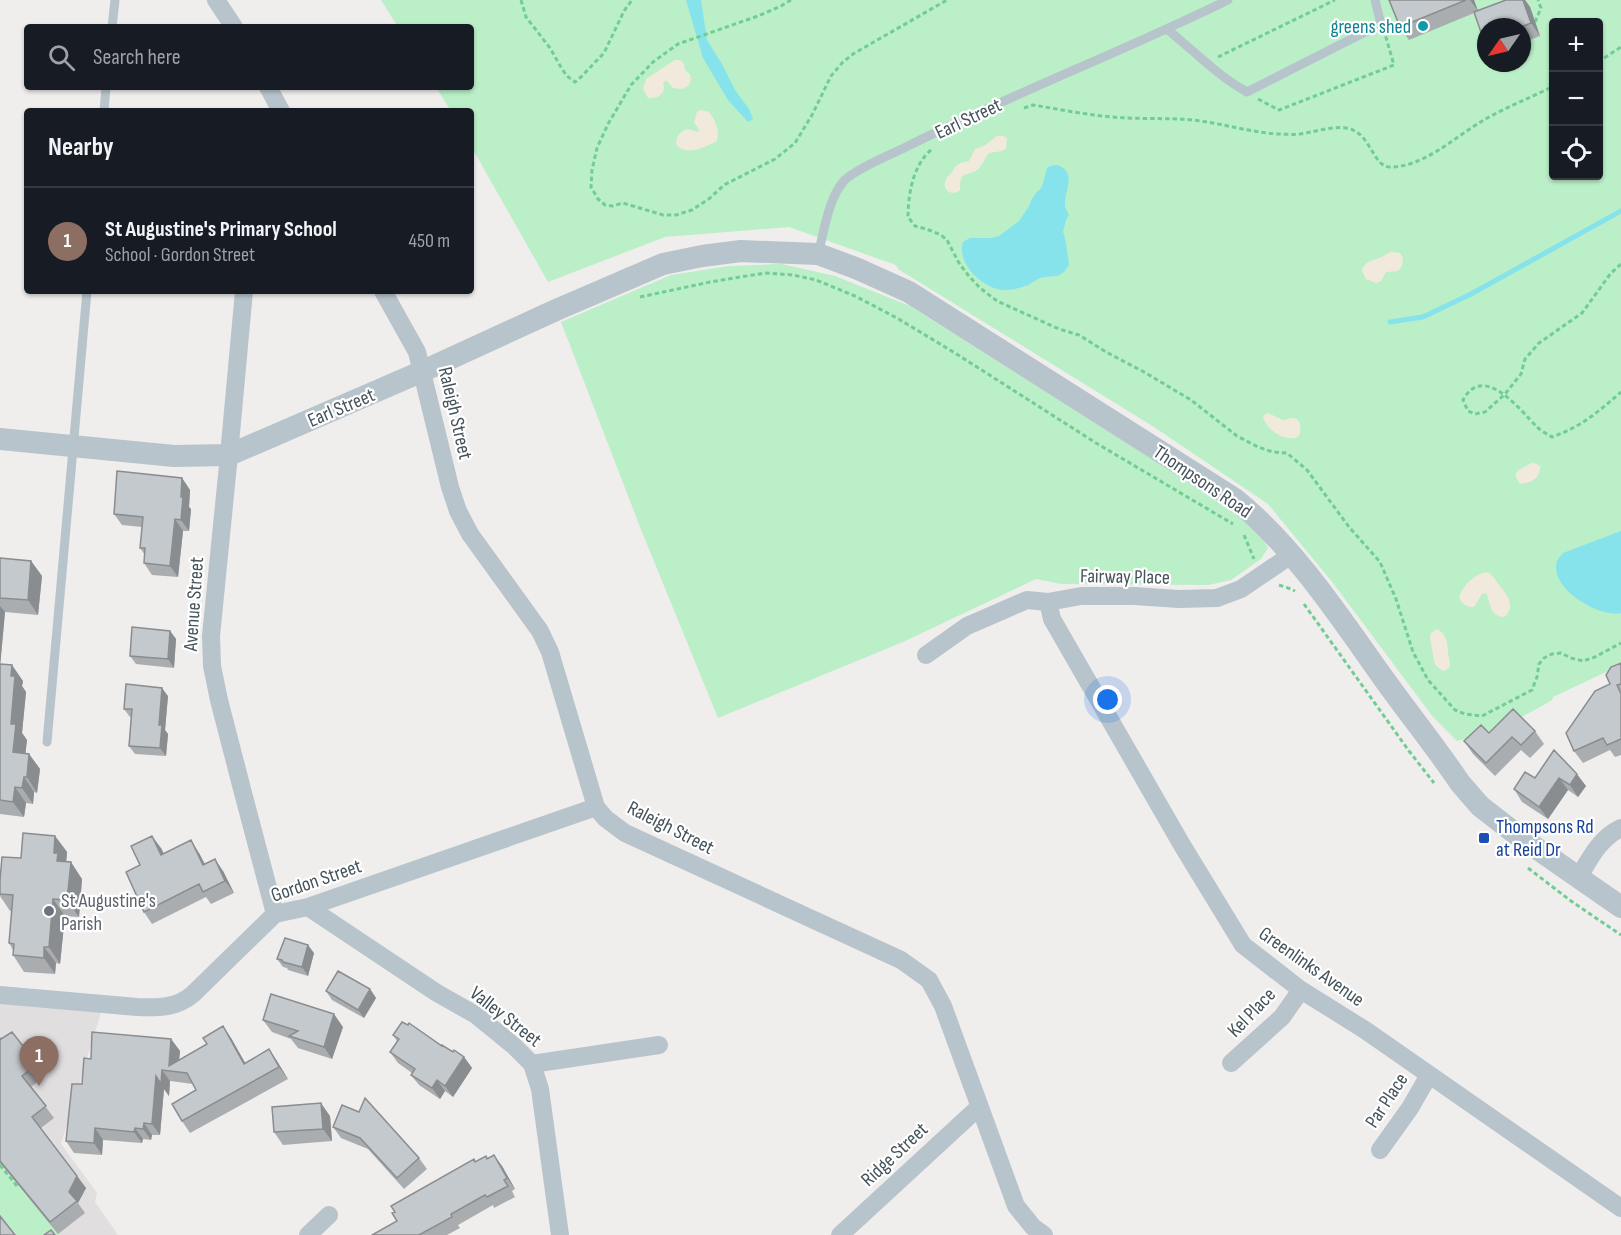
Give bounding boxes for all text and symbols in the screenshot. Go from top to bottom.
place label: greens shed [1330,15,1411,39]
north arrow [1477,18,1531,72]
map controls [1549,18,1603,180]
button: + [1549,18,1603,72]
marker: greens shed [1416,19,1430,33]
search box [24,24,474,90]
icon: search [45,41,78,74]
text: Search here [93,44,180,71]
button: − [1549,72,1603,126]
street label: Earl Street [931,93,1005,145]
button: locate [1549,126,1603,180]
text: Nearby [48,132,114,163]
text: St Augustine's Primary School [105,216,337,243]
text: 1 [64,229,71,253]
text: 450 m [409,229,450,253]
text: School · Gordon Street [105,243,255,267]
street label: Raleigh Street [433,365,477,462]
street label: Earl Street [304,383,379,433]
street label: Thompsons Road [1149,440,1256,524]
street label: Avenue Street [179,556,209,653]
street label: Fairway Place [1080,564,1170,590]
your location [1093,685,1122,714]
street label: Raleigh Street [623,796,718,860]
place label: Thompsons Rd at Reid Dr [1496,815,1594,862]
marker: Thompsons Rd at Reid Dr [1477,831,1491,845]
street label: Gordon Street [268,854,365,908]
place label: St Augustine's Parish [61,889,156,936]
marker: St Augustine's Parish [42,904,56,918]
street label: Greenlinks Avenue [1254,922,1369,1012]
street label: Valley Street [465,981,546,1052]
street label: Kel Place [1222,983,1281,1042]
pin: 1 [20,1036,58,1086]
street label: Par Place [1360,1069,1413,1133]
street label: Ridge Street [856,1118,933,1192]

